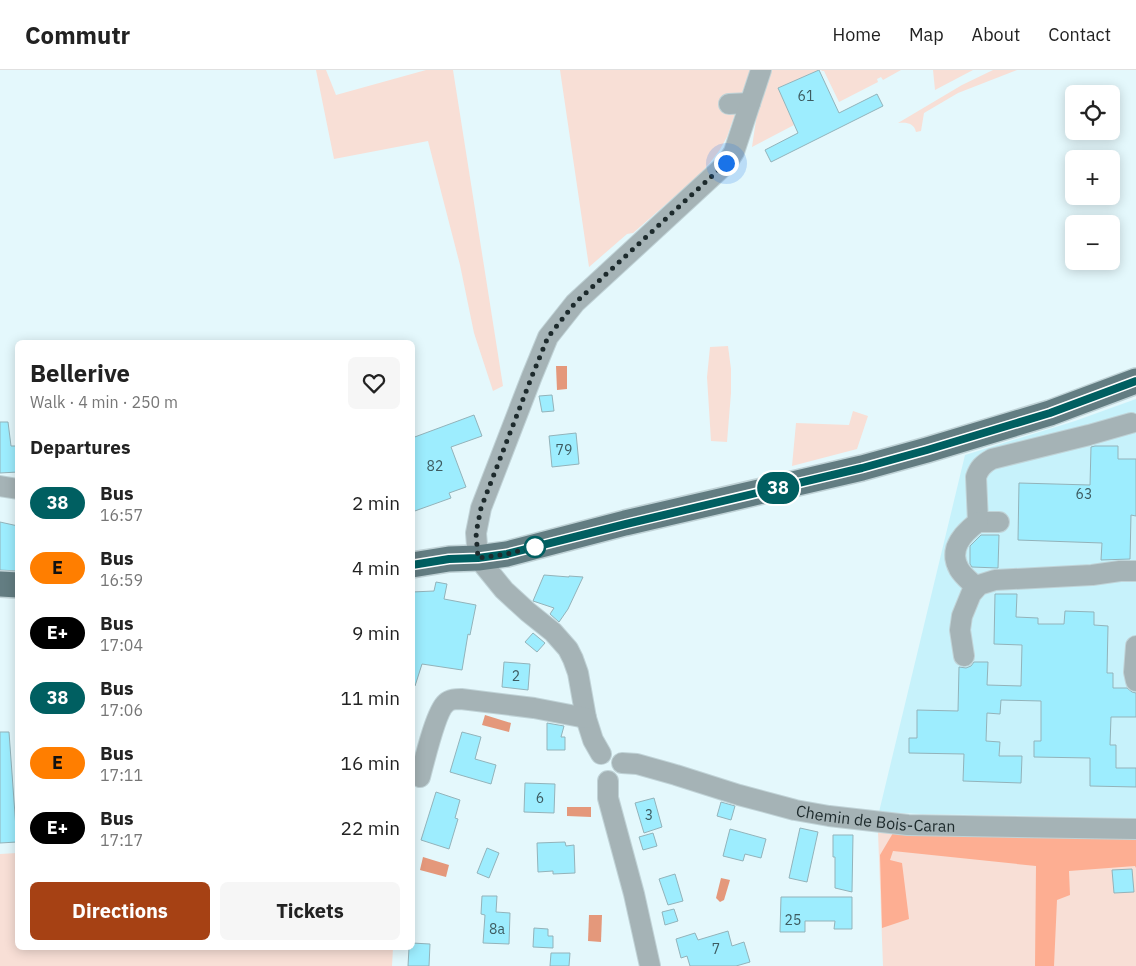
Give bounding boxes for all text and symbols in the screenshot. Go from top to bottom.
text: Commutr [25,19,130,51]
text: Home [833,23,881,46]
text: Map [909,23,944,46]
text: About [972,23,1020,46]
text: Contact [1048,23,1111,46]
map controls [1065,85,1120,270]
button: locate [1065,85,1120,140]
house number: 61 [798,87,814,105]
button: + [1065,150,1120,205]
your location [714,151,739,176]
button: − [1065,215,1120,270]
text: Bellerive [30,357,130,389]
button: heart [348,357,400,409]
text: Walk · 4 min · 250 m [30,392,178,412]
text: Departures [30,435,130,459]
house number: 79 [556,441,572,459]
house number: 82 [427,457,443,475]
line badge: 38 [756,472,800,504]
text: 38 [767,476,789,499]
text: Bus [100,481,134,505]
house number: 63 [1076,485,1092,503]
text: 38 [47,491,68,514]
text: 2 min [352,491,400,515]
text: 16:57 [100,505,143,525]
unlabelled marker [524,536,546,558]
text: Bus [100,546,134,570]
text: E [52,556,63,579]
text: 4 min [352,556,400,580]
text: 16:59 [100,570,143,590]
text: Bus [100,611,134,635]
text: E+ [47,621,68,644]
text: 9 min [352,621,400,645]
text: 17:04 [100,635,143,655]
house number: 2 [512,667,520,685]
text: Bus [100,676,134,700]
text: 38 [47,686,68,709]
text: 11 min [341,686,400,710]
text: 17:06 [100,700,143,720]
text: Bus [100,741,134,765]
text: E [52,751,63,774]
text: 16 min [341,751,400,775]
text: 17:11 [100,765,143,785]
house number: 6 [536,789,544,807]
street label: Chemin de Bois-Caran [795,800,956,836]
text: Bus [100,806,134,830]
house number: 3 [645,806,653,824]
text: E+ [47,816,68,839]
text: 22 min [341,816,400,840]
text: 17:17 [100,830,143,850]
button: Directions [30,882,210,940]
button: Tickets [220,882,400,940]
house number: 25 [785,911,801,929]
house number: 8a [489,920,505,938]
house number: 7 [712,940,720,958]

